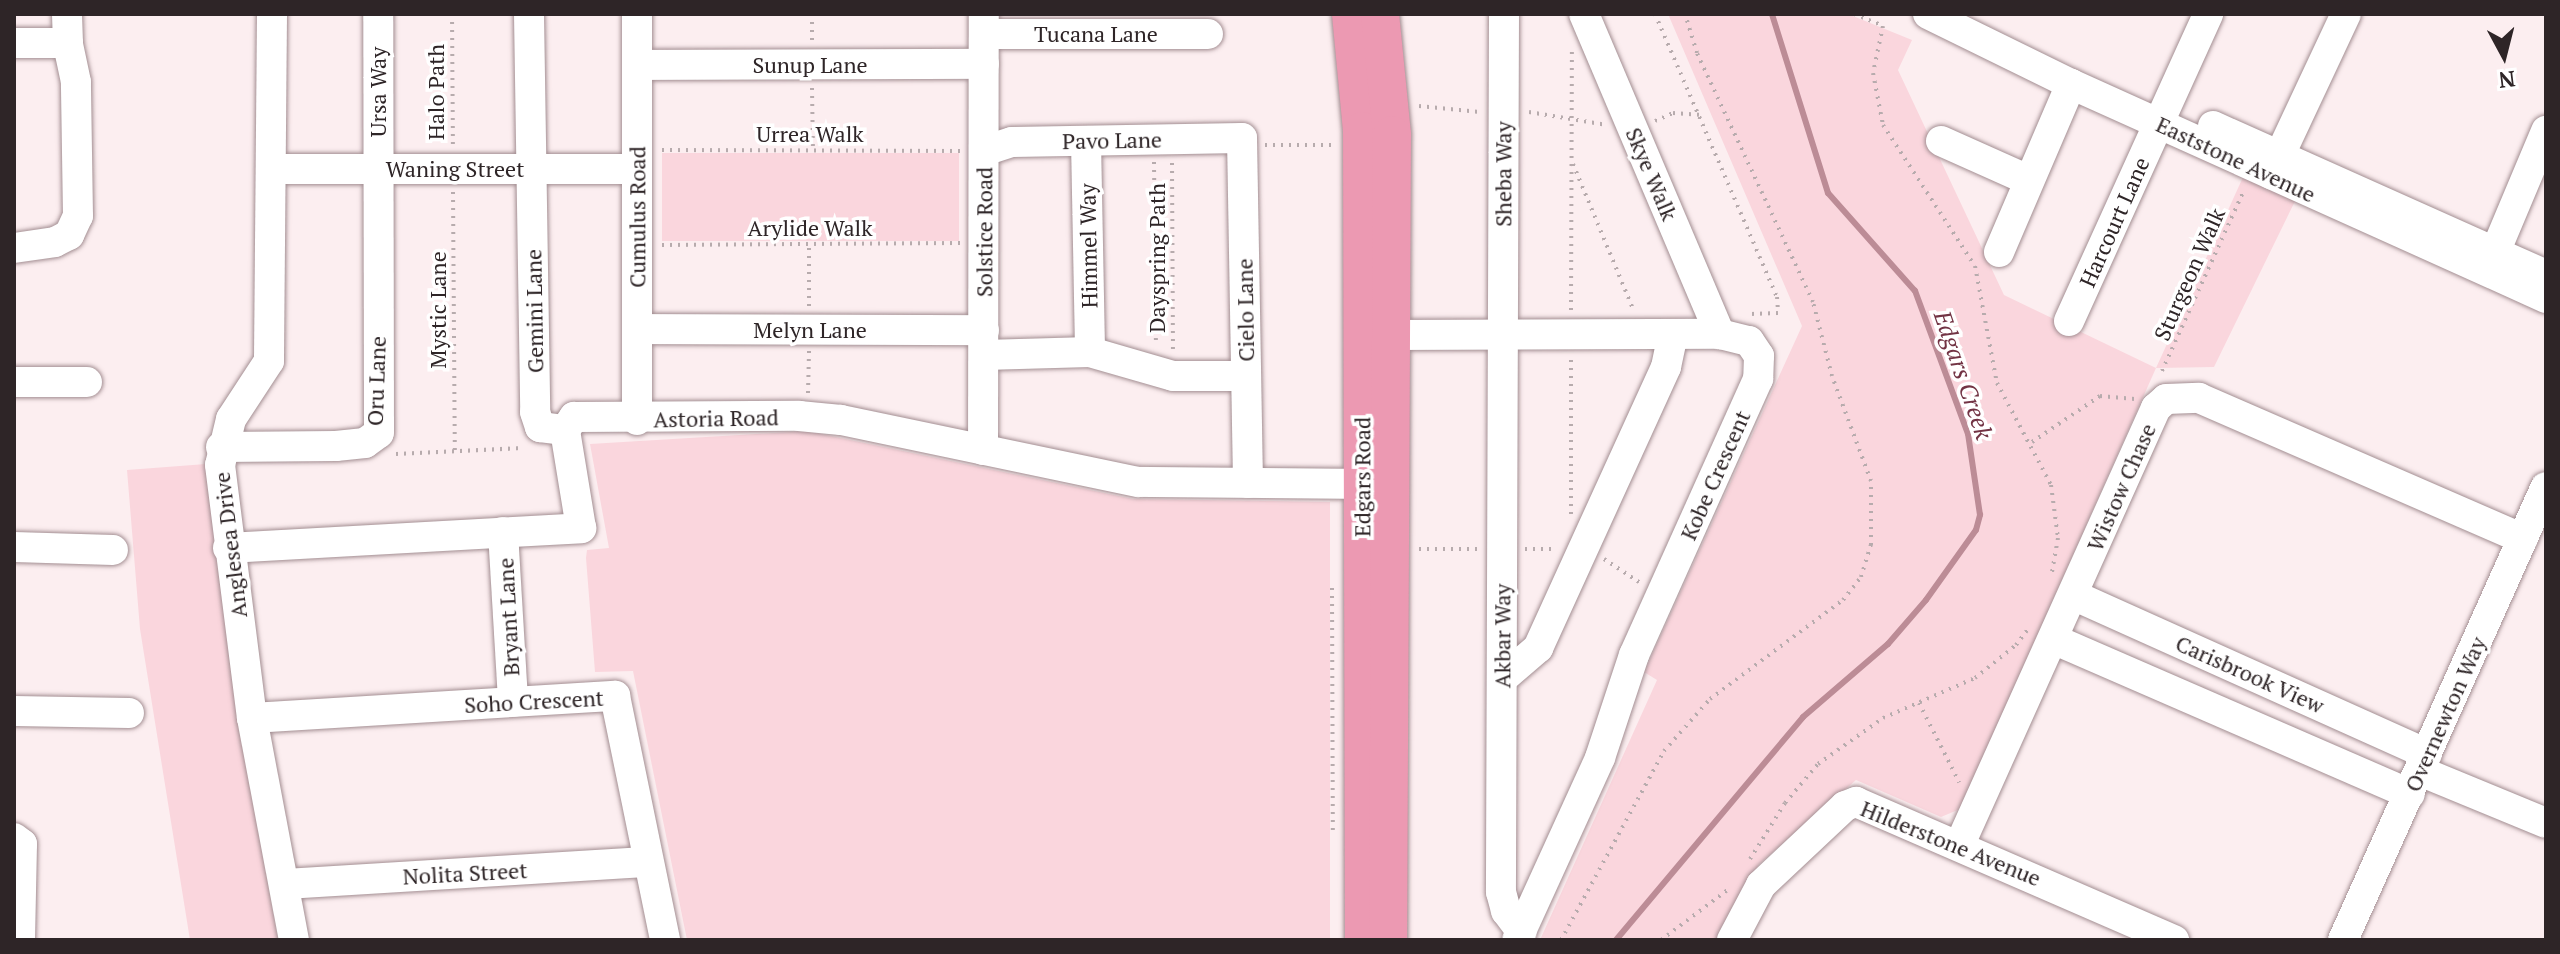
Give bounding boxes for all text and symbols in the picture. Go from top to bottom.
north arrow [2464,16,2544,96]
street label: Tucana Lane [1034,21,1158,47]
street label: Halo Path [423,44,449,140]
street label: Ursa Way [365,47,391,137]
street label: Sunup Lane [752,52,868,78]
text: N [2497,65,2517,96]
street label: Eaststone Avenue [2152,110,2320,208]
street label: Urrea Walk [756,121,864,147]
street label: Sheba Way [1490,121,1516,227]
street label: Skye Walk [1621,124,1683,224]
street label: Pavo Lane [1062,126,1162,154]
street label: Cumulus Road [624,146,650,288]
street label: Harcourt Lane [2074,153,2154,291]
street label: Waning Street [386,156,524,182]
street label: Solstice Road [971,167,997,297]
street label: Himmel Way [1074,183,1102,309]
street label: Dayspring Path [1144,183,1170,333]
street label: Sturgeon Walk [2148,204,2230,344]
street label: Arylide Walk [747,215,873,241]
street label: Gemini Lane [520,249,548,373]
street label: Mystic Lane [425,251,451,369]
street label: Cielo Lane [1231,258,1259,362]
water label: Edgars Creek [1928,307,1998,443]
street label: Melyn Lane [753,317,867,343]
street label: Oru Lane [361,336,391,426]
street label: Astoria Road [653,404,779,432]
street label: Kobe Crescent [1675,406,1755,544]
street label: Edgars Road [1349,417,1375,537]
street label: Wistow Chase [2081,419,2161,555]
street label: Anglesea Drive [208,471,252,619]
street label: Bryant Lane [492,557,524,677]
street label: Akbar Way [1489,584,1515,688]
street label: Carisbrook View [2172,629,2328,719]
street label: Overnewton Way [2399,632,2491,796]
street label: Soho Crescent [464,684,604,718]
street label: Hilderstone Avenue [1857,795,2045,891]
street label: Nolita Street [402,857,528,889]

